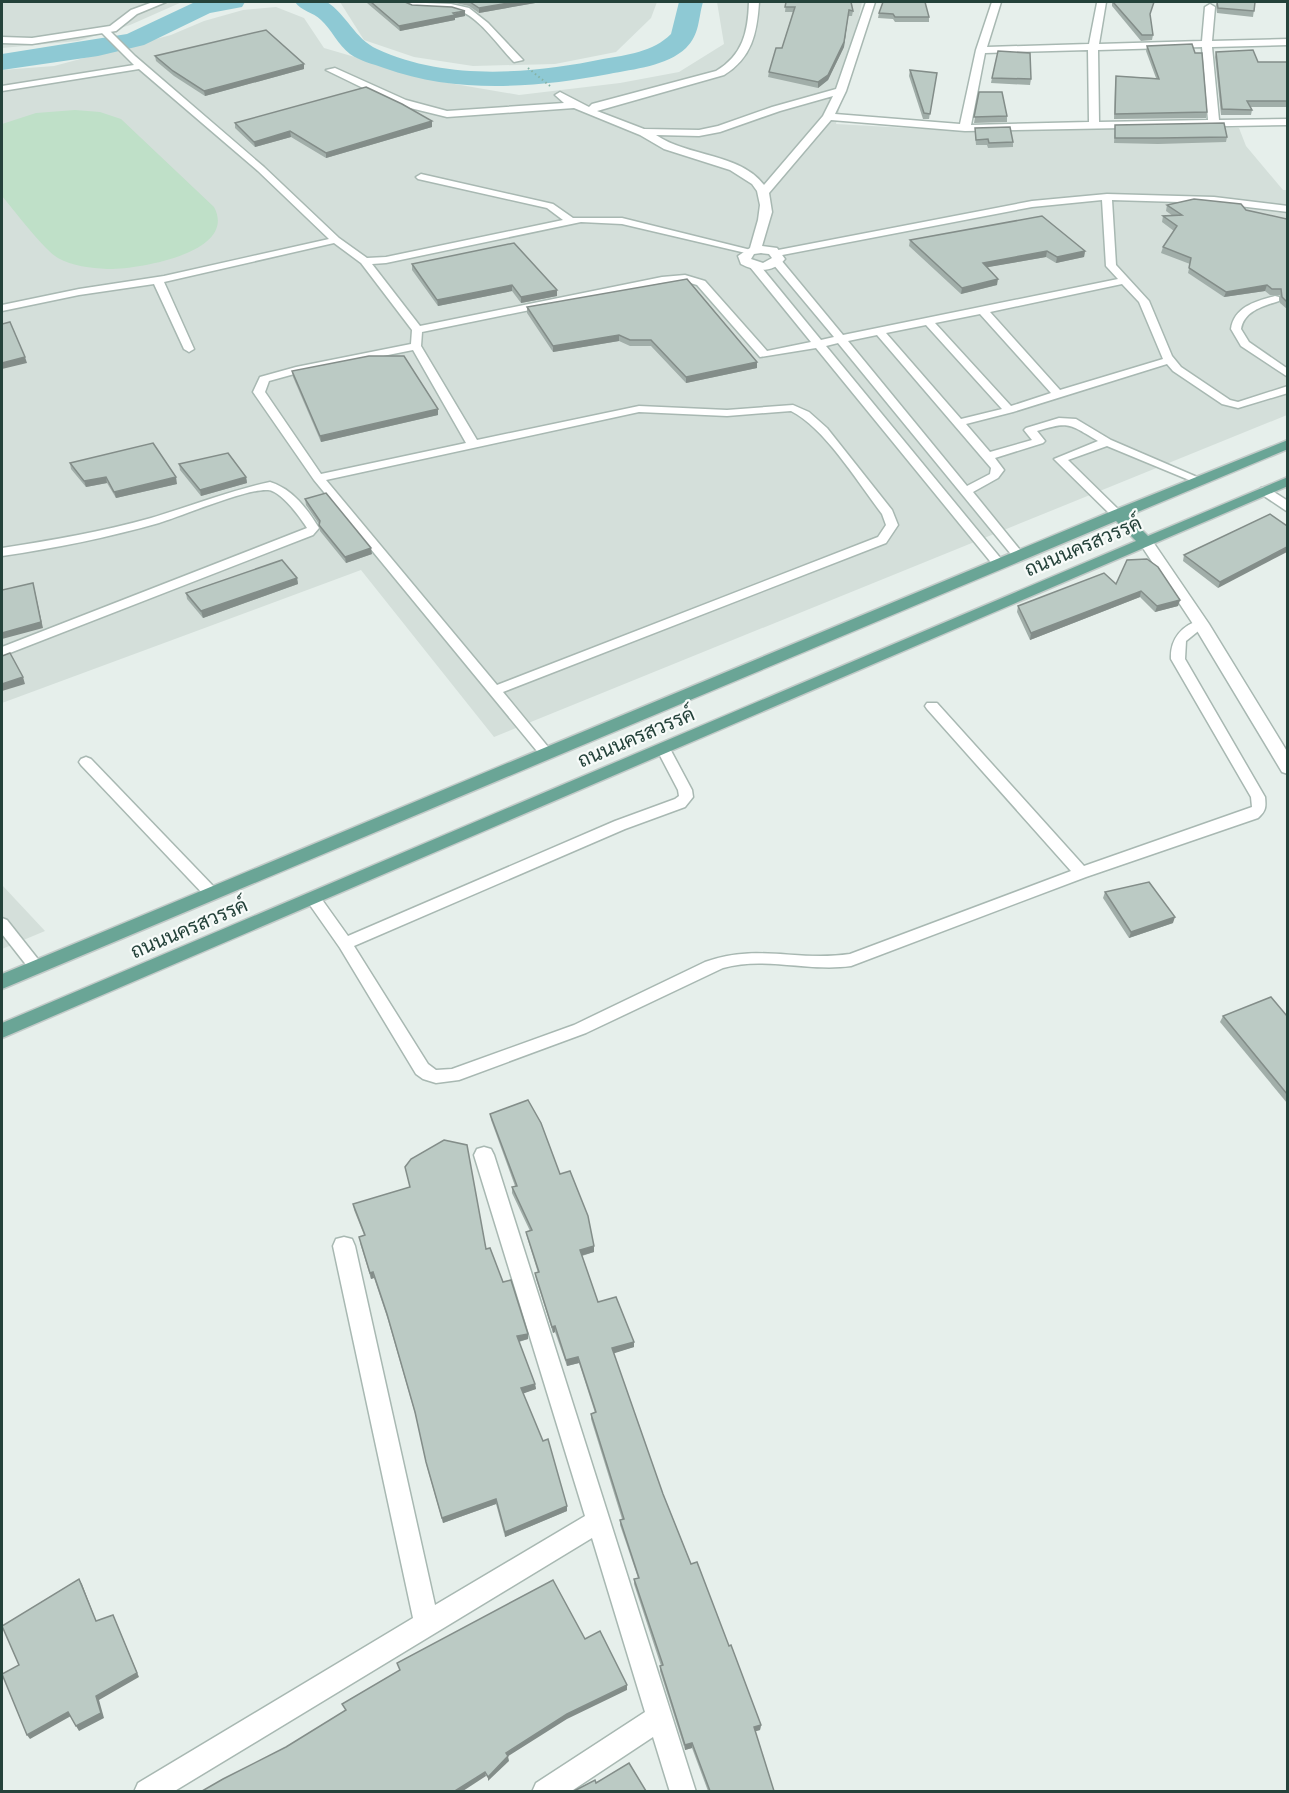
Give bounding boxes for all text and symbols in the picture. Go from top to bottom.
street label: ถนนนครสวรรค์ [1020,509,1146,583]
street label: ถนนนครสวรรค์ [573,700,699,774]
street label: ถนนนครสวรรค์ [126,891,252,965]

